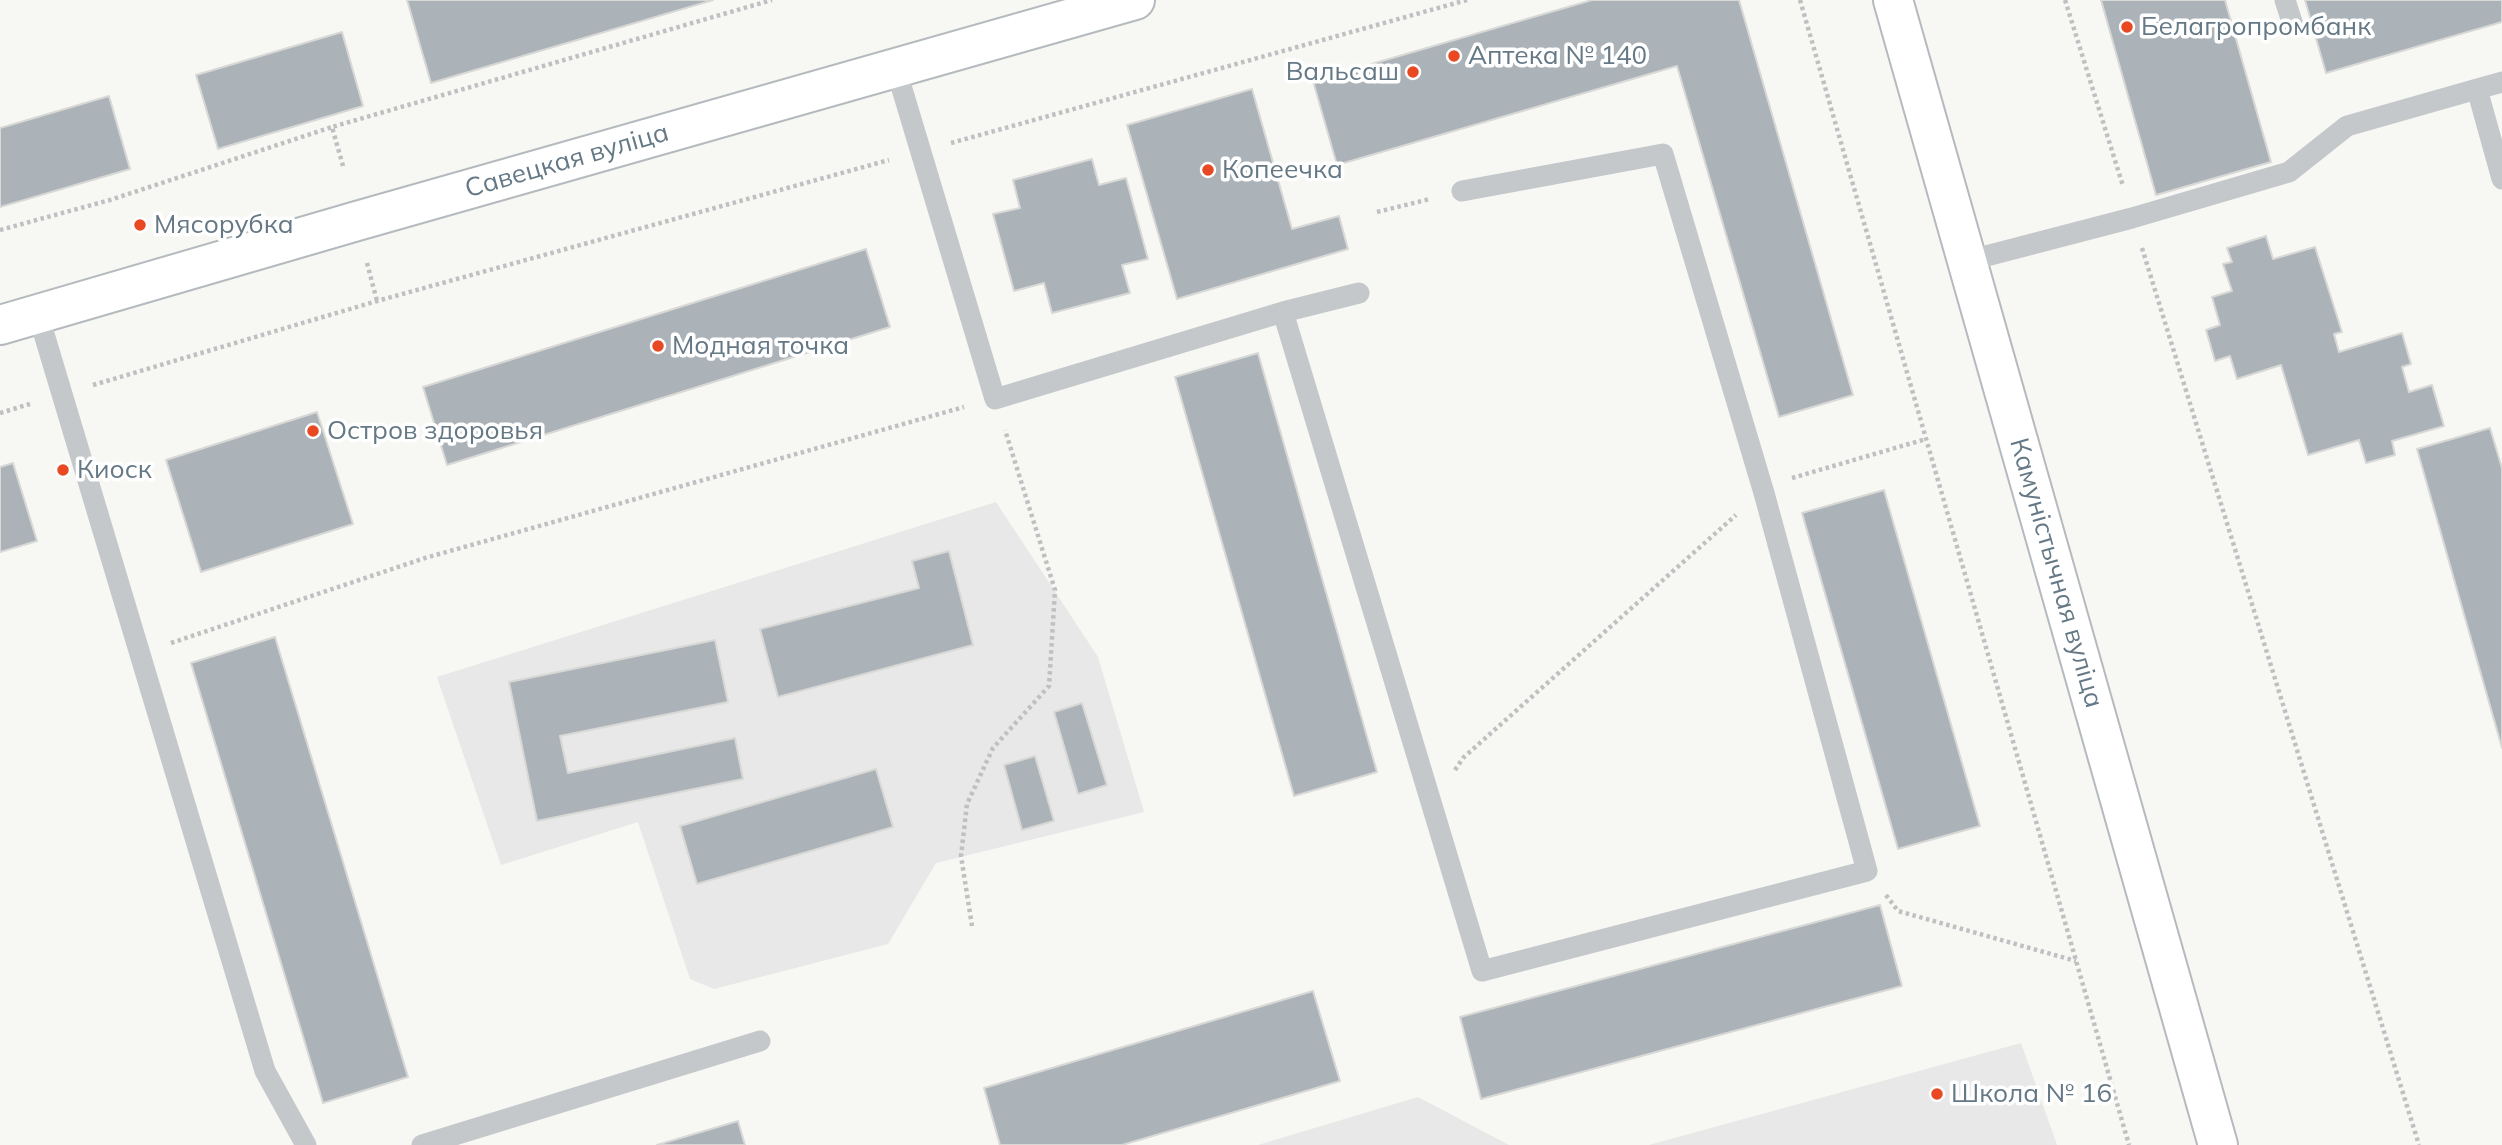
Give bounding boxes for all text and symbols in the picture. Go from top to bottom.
place label: Белагропромбанк [2141,11,2371,43]
marker: Белагропромбанк [2119,19,2135,35]
place label: Аптека № 140 [1468,40,1647,72]
marker: Аптека № 140 [1446,48,1462,64]
place label: Вальсаш [1286,56,1399,88]
marker: Вальсаш [1405,64,1421,80]
street label: Савецкая вуліца [462,117,672,205]
place label: Копеечка [1222,154,1343,186]
marker: Копеечка [1200,162,1216,178]
place label: Мясорубка [154,209,294,241]
marker: Мясорубка [132,217,148,233]
place label: Модная точка [672,330,849,362]
marker: Модная точка [650,338,666,354]
place label: Остров здоровья [327,415,543,447]
marker: Остров здоровья [305,423,321,439]
street label: Камуністычная вуліца [2003,435,2109,711]
place label: Киоск [77,454,152,486]
marker: Киоск [55,462,71,478]
place label: Школа № 16 [1951,1078,2112,1110]
marker: Школа № 16 [1929,1086,1945,1102]

